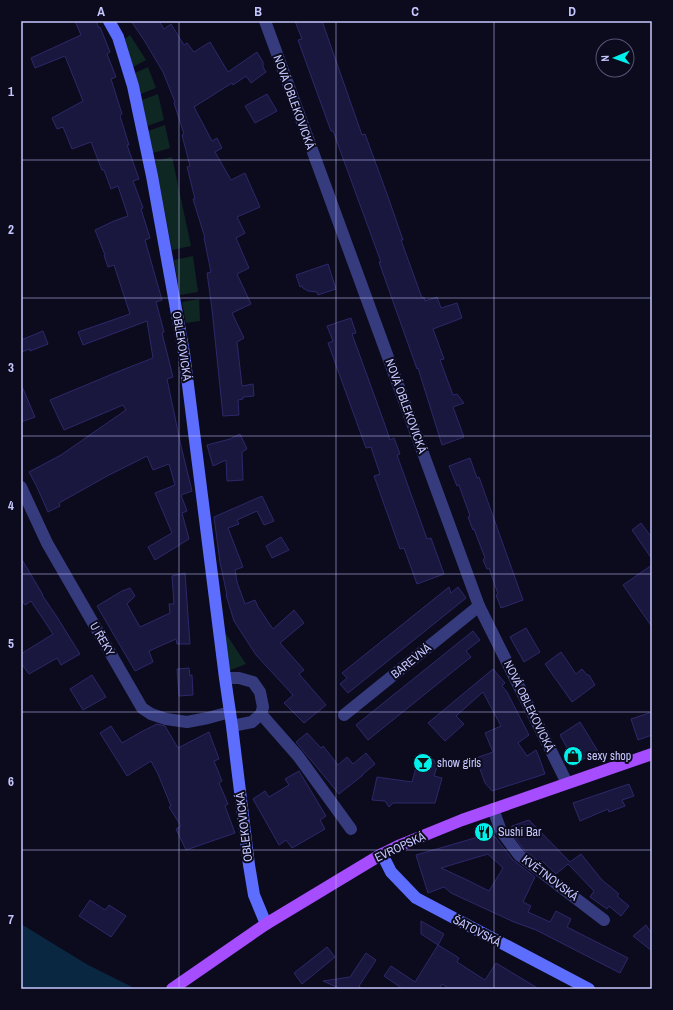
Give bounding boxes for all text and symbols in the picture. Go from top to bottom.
text: A [97,3,105,20]
text: B [254,3,262,20]
text: C [411,3,419,20]
text: D [568,3,576,20]
north arrow [595,38,635,78]
street label: NOVÁ OBLEKOVICKÁ [269,53,319,152]
text: N [598,55,612,62]
text: 1 [8,83,14,100]
text: 2 [8,221,14,238]
street label: OBLEKOVICKÁ [169,310,195,382]
street label: NOVÁ OBLEKOVICKÁ [381,357,431,456]
text: 3 [8,359,14,376]
text: 4 [8,497,14,514]
street label: U ŘEKY [86,619,118,659]
text: 5 [8,635,14,652]
street label: BAREVNÁ [388,640,435,682]
street label: NOVÁ OBLEKOVICKÁ [500,658,558,755]
shop icon: sexy shop [562,745,584,767]
place label: sexy shop [587,748,631,764]
bar icon: show girls [412,752,434,774]
place label: show girls [437,755,481,771]
text: 6 [8,773,14,790]
street label: OBLEKOVICKÁ [232,791,256,863]
restaurant icon: Sushi Bar [473,821,495,843]
place label: Sushi Bar [498,824,542,840]
street label: EVROPSKÁ [372,828,428,866]
street label: KVĚTNOVSKÁ [519,852,582,905]
text: 7 [8,911,14,928]
street label: ŠATOVSKÁ [450,912,504,951]

